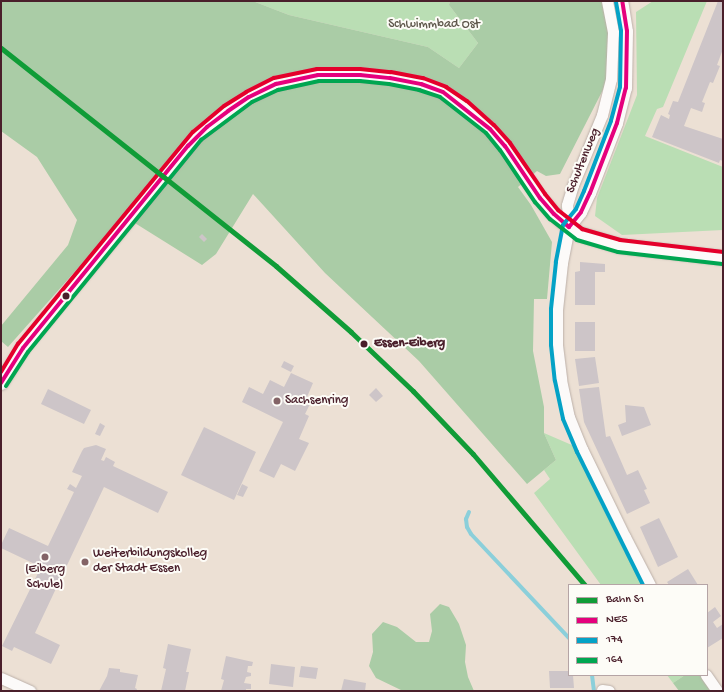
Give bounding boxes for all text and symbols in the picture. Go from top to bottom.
park label: Schwimmbad Ost [388,17,480,33]
street label: Schultenweg [564,126,604,196]
unlabelled marker [61,291,71,301]
place label: Essen-Eiberg [374,336,445,352]
marker: Essen-Eiberg [357,337,371,351]
place label: Sachsenring [285,393,348,409]
marker: Sachsenring [272,396,282,406]
place label: Weiterbildungskolleg der Stadt Essen [93,547,207,578]
marker: (Eiberg Schule) [40,552,50,562]
marker: Weiterbildungskolleg der Stadt Essen [80,557,90,567]
place label: (Eiberg Schule) [25,563,65,594]
legend [568,584,708,676]
text: Bahn S1 [606,593,644,607]
text: NE5 [606,613,628,627]
text: 174 [606,633,623,647]
text: 164 [606,653,623,667]

